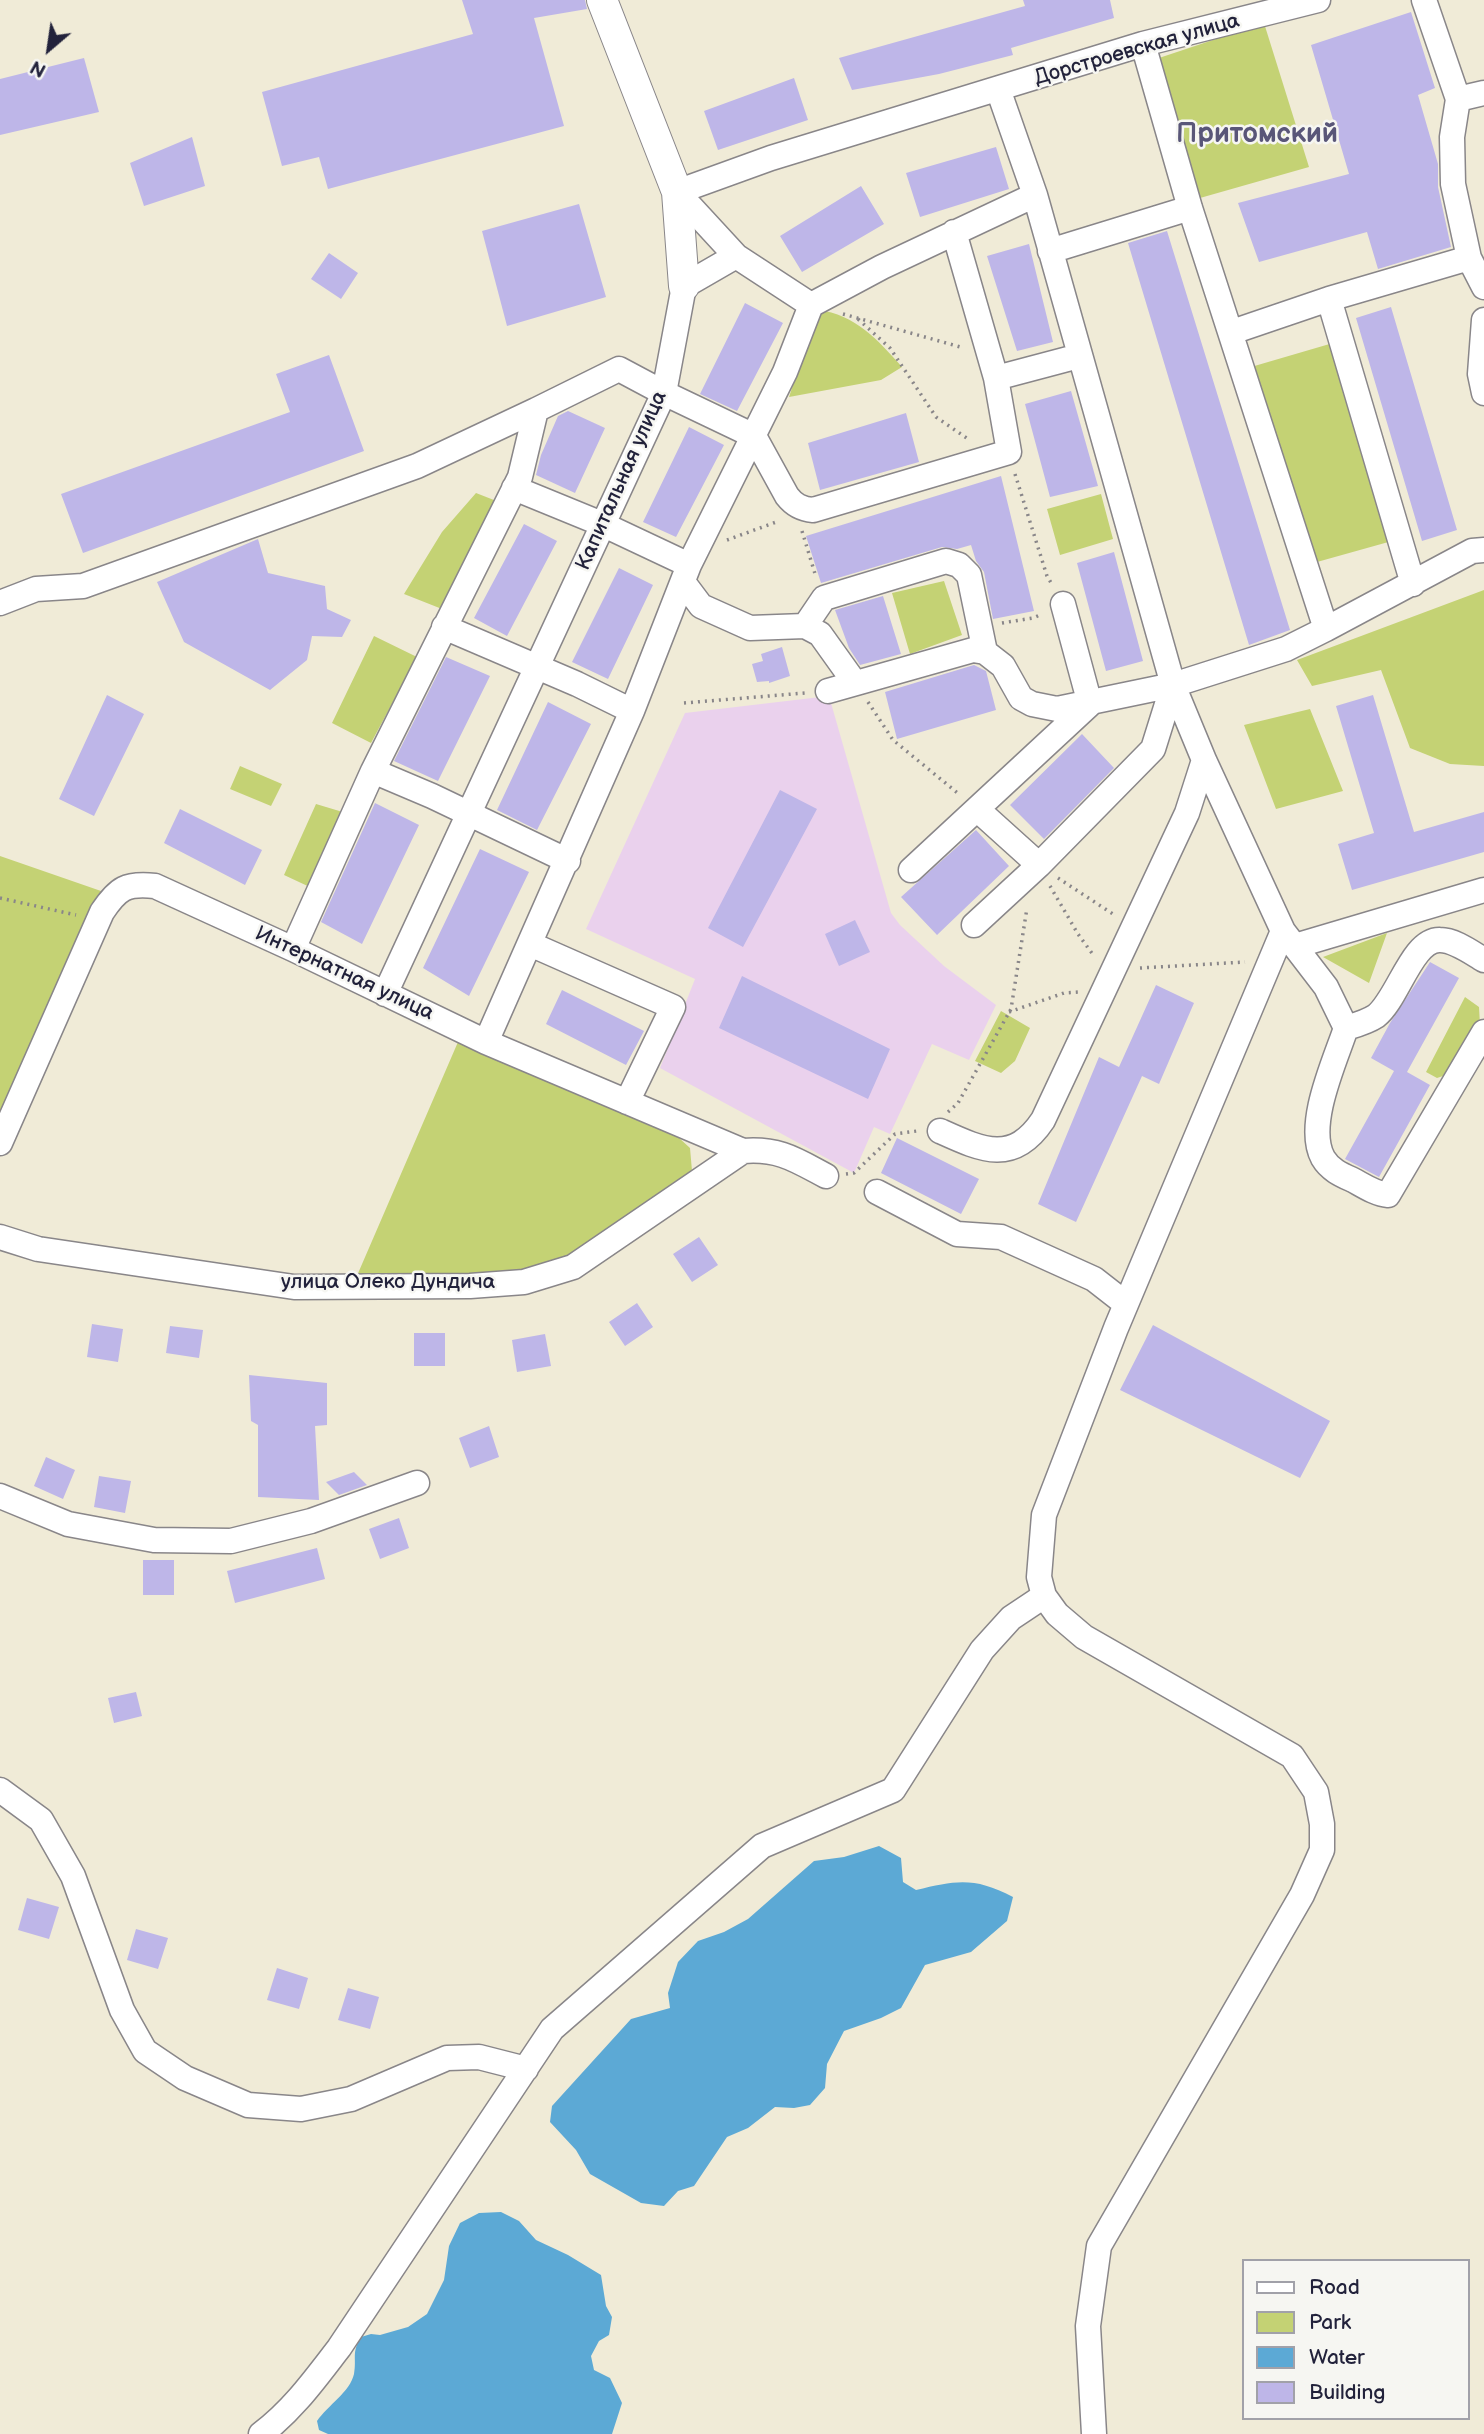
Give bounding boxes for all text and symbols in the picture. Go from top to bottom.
street label: Дорстроевская улица [1032,9,1242,91]
north arrow [14,14,84,84]
text: N [27,54,50,81]
district label: Притомский [1176,118,1338,152]
street label: Капитальная улица [571,387,673,575]
street label: Интернатная улица [251,921,437,1027]
street label: улица Олеко Дундича [281,1270,495,1296]
legend [1242,2259,1470,2420]
text: Road [1309,2275,1360,2300]
text: Park [1309,2310,1351,2335]
text: Water [1309,2345,1365,2370]
text: Building [1309,2380,1385,2405]

